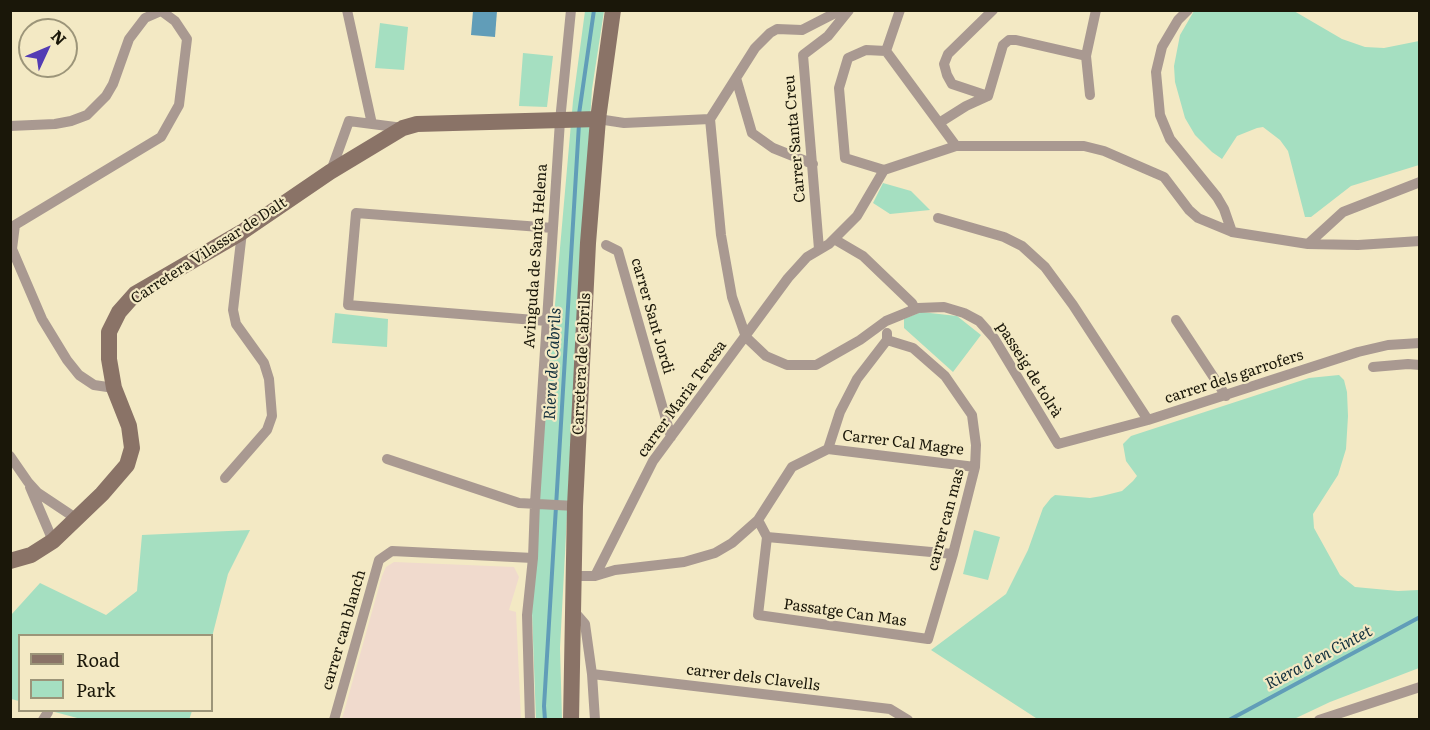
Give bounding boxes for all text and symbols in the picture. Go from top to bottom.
north arrow [18,18,78,78]
text: N [46,24,73,50]
street label: Carrer Santa Creu [780,74,810,204]
street label: Avinguda de Santa Helena [521,163,551,349]
street label: Carretera Vilassar de Dalt [128,194,290,308]
street label: carrer Sant Jordi [627,256,677,376]
street label: Carretera de Cabrils [569,292,595,436]
water label: Riera de Cabrils [540,307,566,421]
street label: passeig de tolrà [992,319,1066,421]
street label: carrer Maria Teresa [634,337,730,461]
street label: carrer dels garrofers [1162,346,1306,408]
street label: Carrer Cal Magre [841,427,965,459]
street label: carrer can mas [924,467,968,573]
street label: carrer can blanch [318,568,370,692]
street label: Passatge Can Mas [782,595,908,631]
water label: Riera d'en Cintet [1262,622,1376,694]
legend [18,634,213,712]
text: Road [76,646,120,673]
street label: carrer dels Clavells [685,661,821,695]
text: Park [76,676,115,703]

